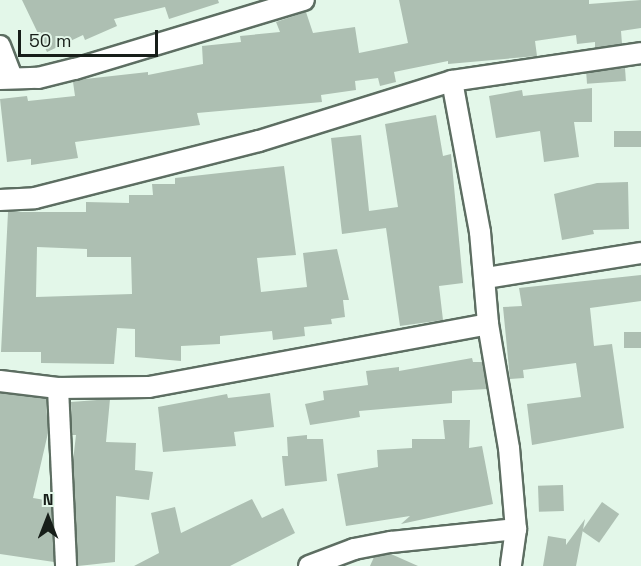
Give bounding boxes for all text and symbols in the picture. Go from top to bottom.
scale bar [21,18,160,56]
text: 50 m [29,29,71,52]
north arrow [18,488,78,548]
text: N [43,489,53,510]

